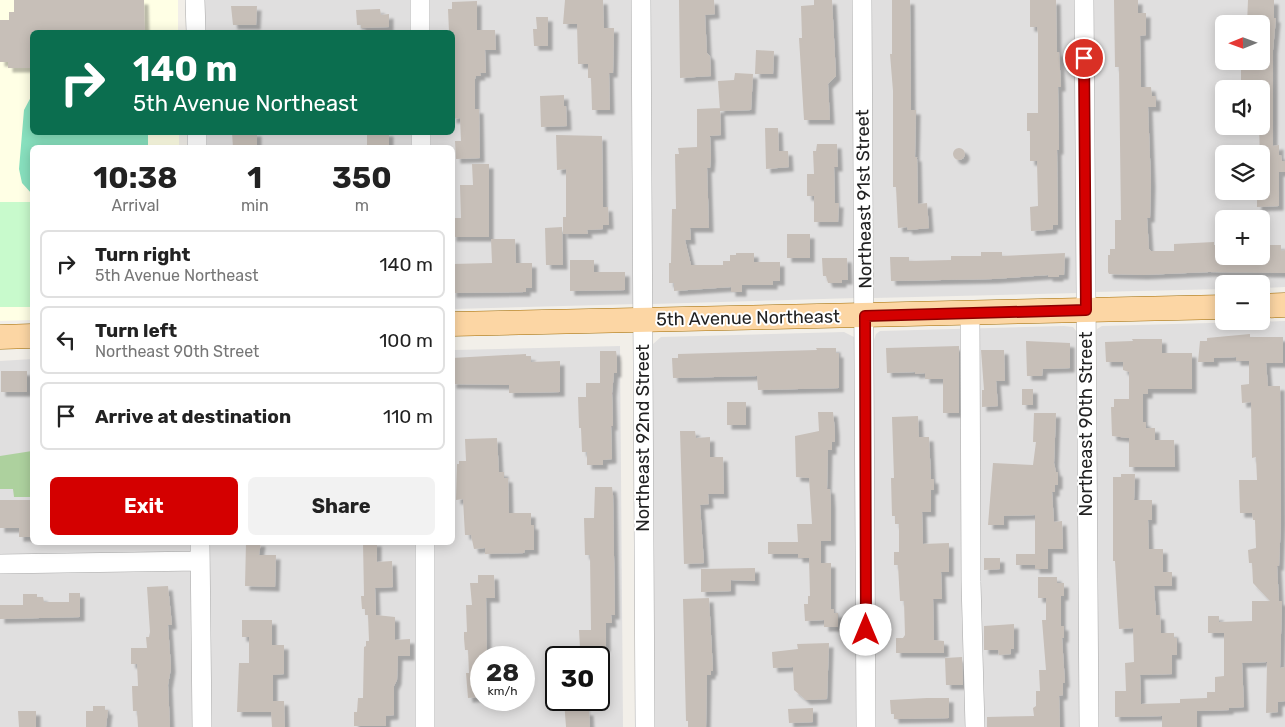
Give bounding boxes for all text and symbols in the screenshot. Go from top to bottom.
north arrow [1215,15,1270,70]
map controls [1215,15,1270,330]
pin [1063,37,1105,79]
icon: arrive [1070,44,1098,72]
text: 140 m [133,48,238,90]
icon: right [50,50,115,115]
button: sound [1215,80,1270,135]
text: 5th Avenue Northeast [133,90,358,117]
street label: Northeast 91st Street [851,109,877,289]
button: layers [1215,145,1270,200]
text: 10:38 [93,160,178,196]
text: 1 [247,160,262,196]
text: 350 [332,160,392,196]
text: Arrival [111,196,159,215]
text: min [241,196,269,215]
text: m [355,196,369,215]
button: + [1215,210,1270,265]
text: Turn right [95,243,190,266]
icon: right [52,250,80,278]
text: 140 m [379,253,433,276]
text: 5th Avenue Northeast [95,266,259,285]
button: − [1215,275,1270,330]
street label: 5th Avenue Northeast [656,305,840,331]
text: Turn left [95,319,177,342]
icon: left [52,326,80,354]
text: 100 m [379,329,433,352]
street label: Northeast 90th Street [1075,332,1097,516]
text: Northeast 90th Street [95,342,259,361]
street label: Northeast 92nd Street [632,344,654,532]
icon: arrive [52,402,80,430]
text: Arrive at destination [95,405,291,428]
text: 110 m [383,405,433,428]
button: Exit [50,477,238,535]
button: Share [248,477,435,535]
position arrow [839,603,891,655]
speed limit sign: 30 [545,646,610,711]
text: 28 [486,658,519,687]
text: km/h [488,684,517,698]

